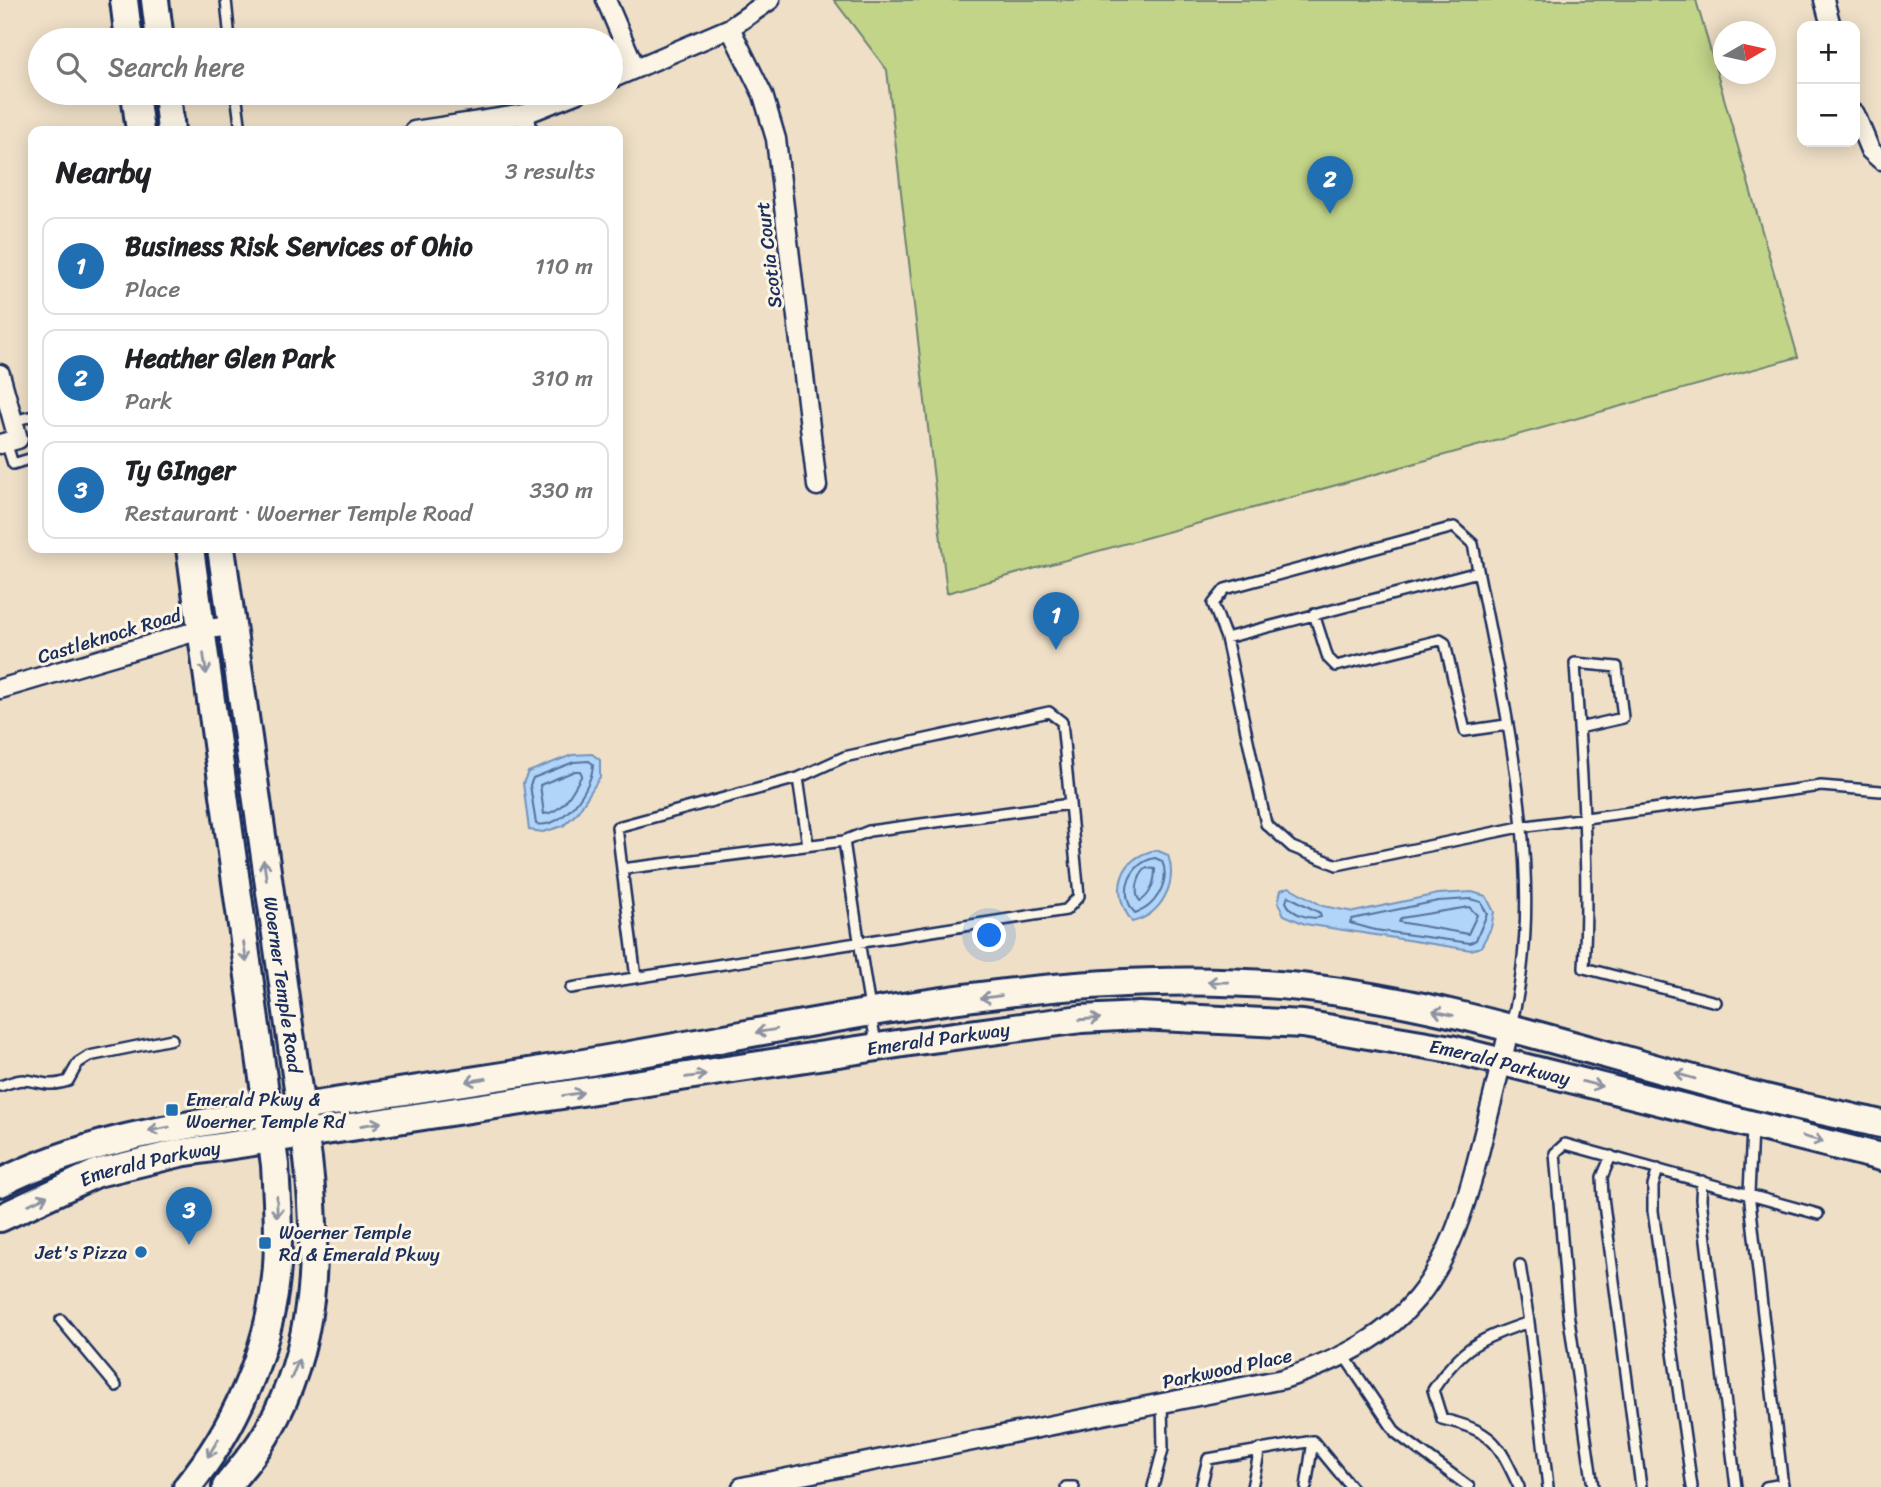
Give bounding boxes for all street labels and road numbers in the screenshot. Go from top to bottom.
street label: Scotia Court [746,200,791,310]
street label: Castleknock Road [33,598,186,673]
street label: Woerner Temple Road [254,894,312,1077]
street label: Emerald Parkway [864,1013,1012,1065]
street label: Emerald Parkway [1427,1030,1574,1095]
street label: Emerald Parkway [74,1131,223,1196]
street label: Parkwood Place [1159,1339,1295,1398]

